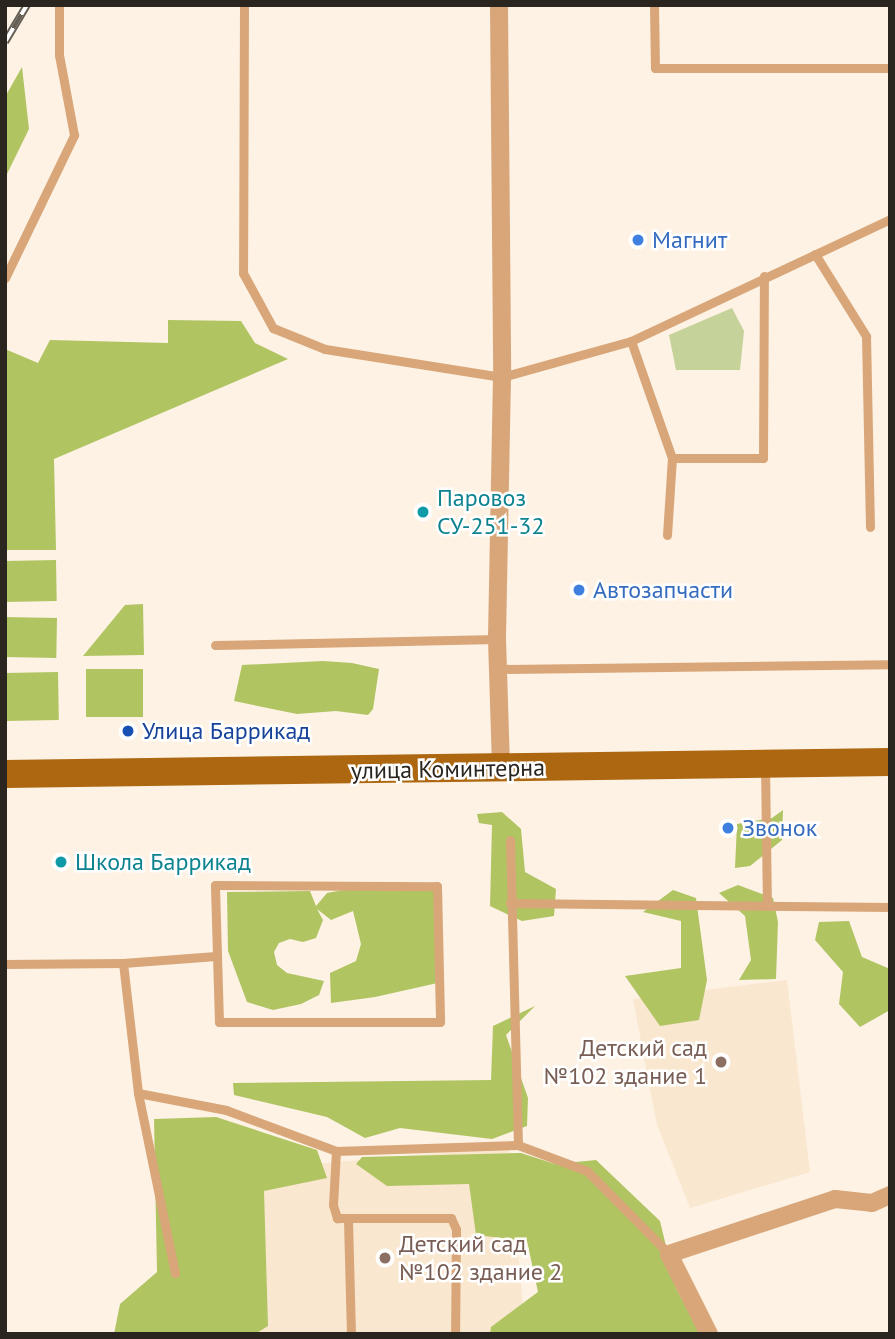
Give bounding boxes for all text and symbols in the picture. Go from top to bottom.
place label: Магнит [652,226,727,254]
marker: Магнит [630,232,646,248]
place label: Паровоз СУ-251-32 [437,484,544,540]
marker: Паровоз СУ-251-32 [415,504,431,520]
place label: Автозапчасти [593,576,733,604]
marker: Автозапчасти [571,582,587,598]
place label: Улица Баррикад [142,717,310,745]
marker: Улица Баррикад [120,723,136,739]
street label: улица Коминтерна [351,753,545,785]
place label: Звонок [742,814,817,842]
marker: Звонок [720,820,736,836]
place label: Школа Баррикад [75,848,251,876]
marker: Школа Баррикад [53,854,69,870]
place label: Детский сад №102 здание 1 [544,1034,707,1090]
marker: Детский сад №102 здание 1 [713,1054,729,1070]
place label: Детский сад №102 здание 2 [399,1230,562,1286]
marker: Детский сад №102 здание 2 [377,1250,393,1266]

